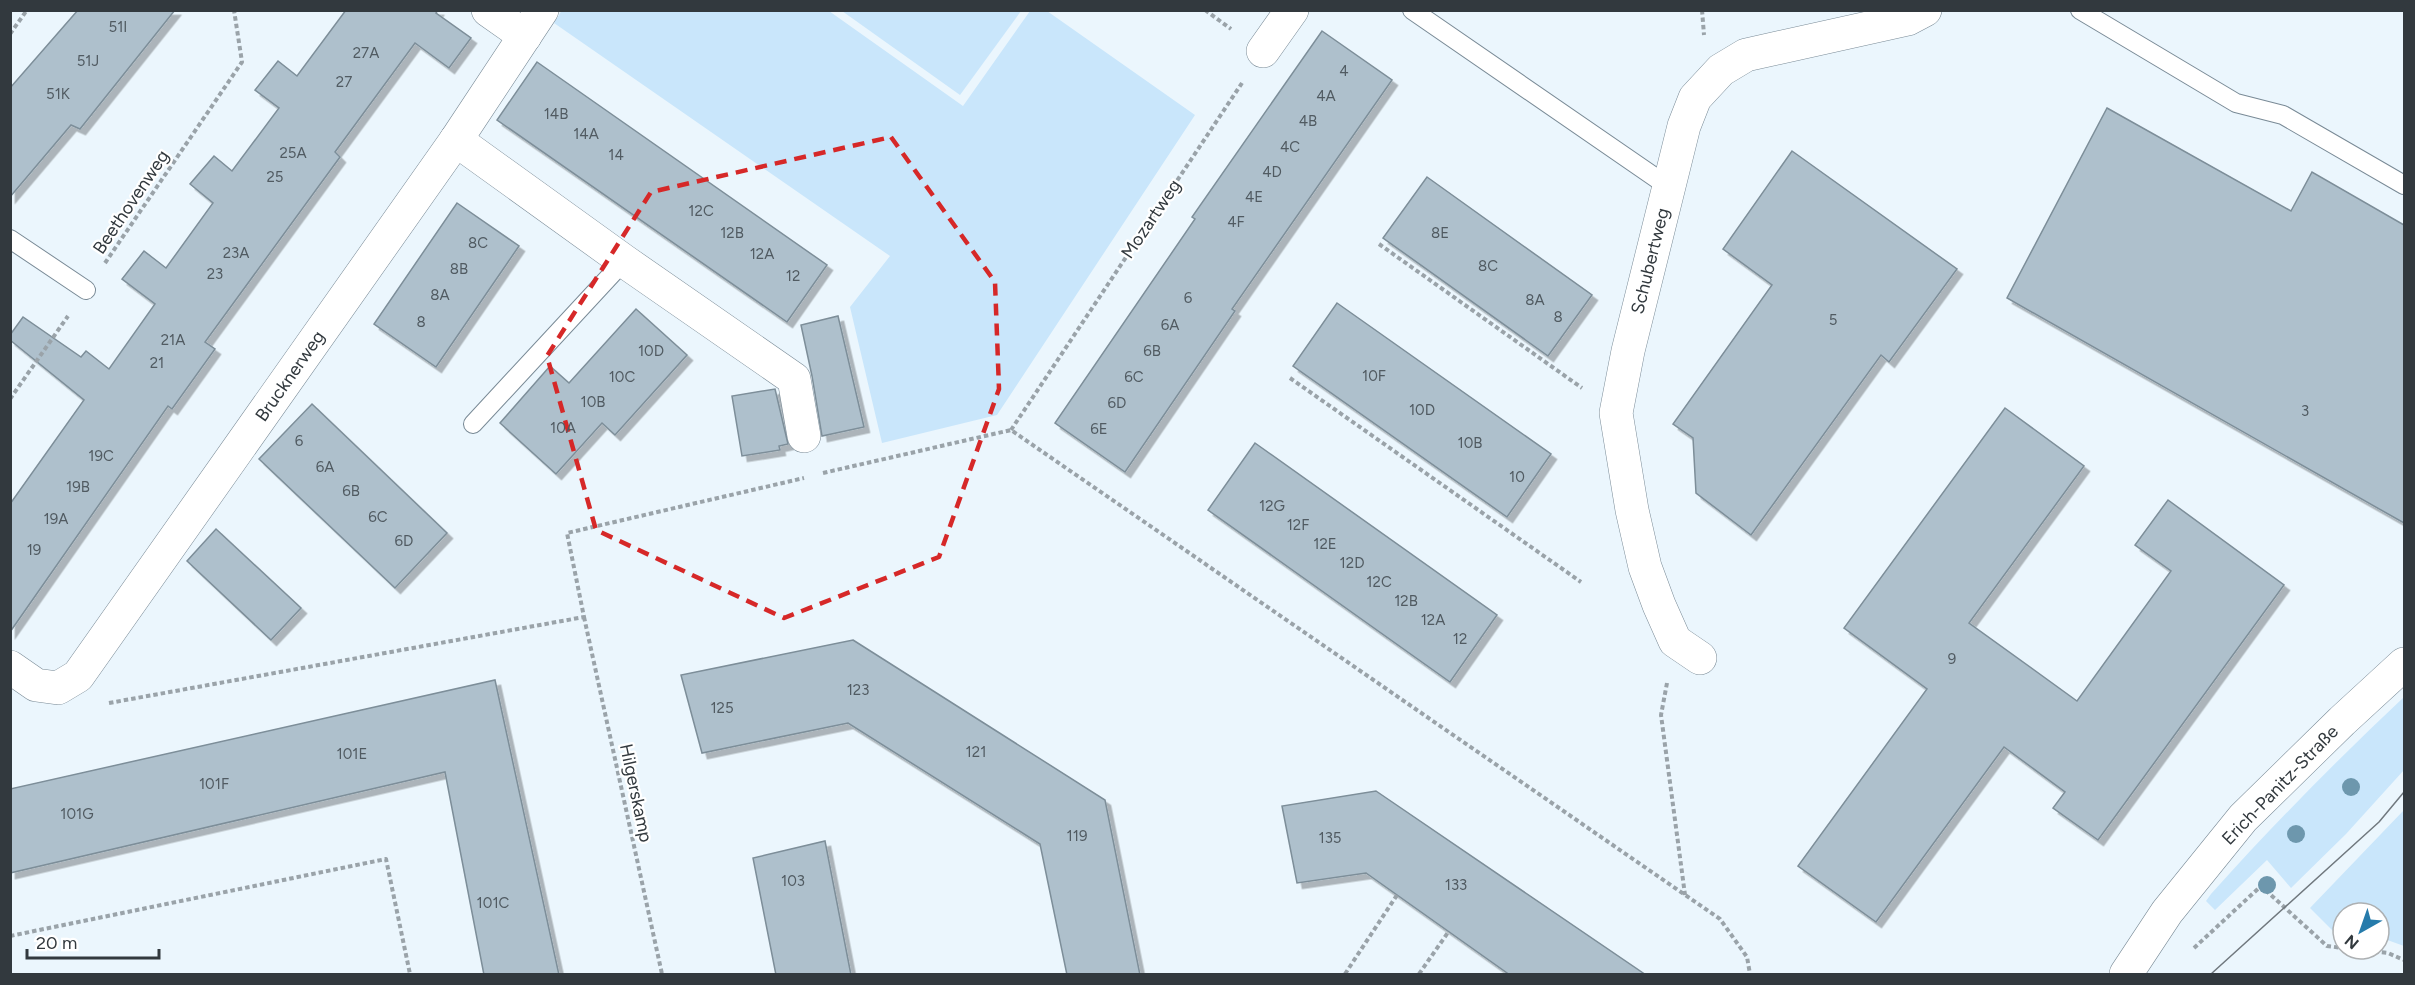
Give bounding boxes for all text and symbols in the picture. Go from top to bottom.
house number: 51I [109,18,127,36]
house number: 27A [353,44,379,62]
house number: 51J [77,52,99,70]
house number: 4 [1339,62,1349,80]
house number: 27 [336,73,352,91]
house number: 51K [46,85,71,103]
house number: 4A [1316,87,1336,105]
house number: 14B [544,105,568,123]
house number: 4B [1299,112,1317,130]
house number: 14A [573,125,599,143]
house number: 4C [1280,138,1300,156]
house number: 25A [279,144,307,162]
street label: Beethovenweg [88,146,174,258]
house number: 14 [608,146,624,164]
house number: 4D [1262,163,1282,181]
house number: 25 [266,168,284,186]
street label: Mozartweg [1116,175,1186,263]
house number: 4E [1245,188,1263,206]
house number: 12C [688,202,714,220]
street label: Schubertweg [1626,206,1674,316]
house number: 4F [1227,213,1245,231]
house number: 12B [720,224,744,242]
house number: 8E [1431,224,1449,242]
house number: 8C [468,234,488,252]
house number: 23A [223,244,249,262]
house number: 12A [750,245,774,263]
house number: 8C [1478,257,1498,275]
house number: 8B [450,260,468,278]
house number: 23 [207,265,223,283]
house number: 12 [786,267,800,285]
house number: 8A [430,286,450,304]
house number: 6 [1184,289,1193,307]
house number: 8A [1525,291,1545,309]
house number: 8 [1553,308,1563,326]
house number: 5 [1829,311,1837,329]
house number: 8 [416,313,426,331]
house number: 6A [1161,316,1179,334]
street label: Brucknerweg [251,326,329,426]
house number: 21A [161,331,185,349]
house number: 10D [638,342,664,360]
house number: 6B [1143,342,1161,360]
house number: 21 [150,354,164,372]
house number: 10F [1362,367,1386,385]
house number: 10C [609,368,635,386]
house number: 6C [1124,368,1144,386]
house number: 10B [581,393,605,411]
house number: 6D [1108,394,1126,412]
house number: 10D [1409,401,1435,419]
house number: 3 [2301,402,2309,420]
house number: 10A [550,419,576,437]
house number: 6E [1090,420,1108,438]
house number: 6 [295,432,304,450]
house number: 10B [1458,434,1482,452]
house number: 19C [88,447,114,465]
house number: 6A [316,458,334,476]
house number: 10 [1509,468,1525,486]
house number: 19B [66,478,90,496]
house number: 6B [342,482,360,500]
house number: 12G [1259,497,1285,515]
house number: 6C [368,508,388,526]
house number: 19A [44,510,68,528]
house number: 12F [1287,516,1309,534]
house number: 6D [395,532,413,550]
house number: 12E [1313,535,1337,553]
house number: 19 [27,541,41,559]
house number: 12D [1340,554,1364,572]
house number: 12C [1366,573,1392,591]
house number: 12B [1394,592,1418,610]
house number: 12A [1421,611,1445,629]
house number: 12 [1453,630,1467,648]
house number: 9 [1948,650,1956,668]
house number: 123 [847,681,869,699]
house number: 125 [710,699,734,717]
street label: Erich-Panitz-Straße [2217,720,2343,850]
street label: Hilgerskamp [615,742,657,844]
house number: 121 [966,743,986,761]
house number: 101E [337,745,367,763]
house number: 101F [199,775,229,793]
house number: 101G [60,805,94,823]
house number: 119 [1067,827,1087,845]
house number: 135 [1319,829,1341,847]
house number: 103 [781,872,805,890]
house number: 133 [1445,876,1467,894]
house number: 101C [477,894,510,912]
north arrow [2331,901,2391,961]
scale bar [27,922,159,960]
text: N [2341,931,2363,953]
text: 20 m [36,932,77,954]

